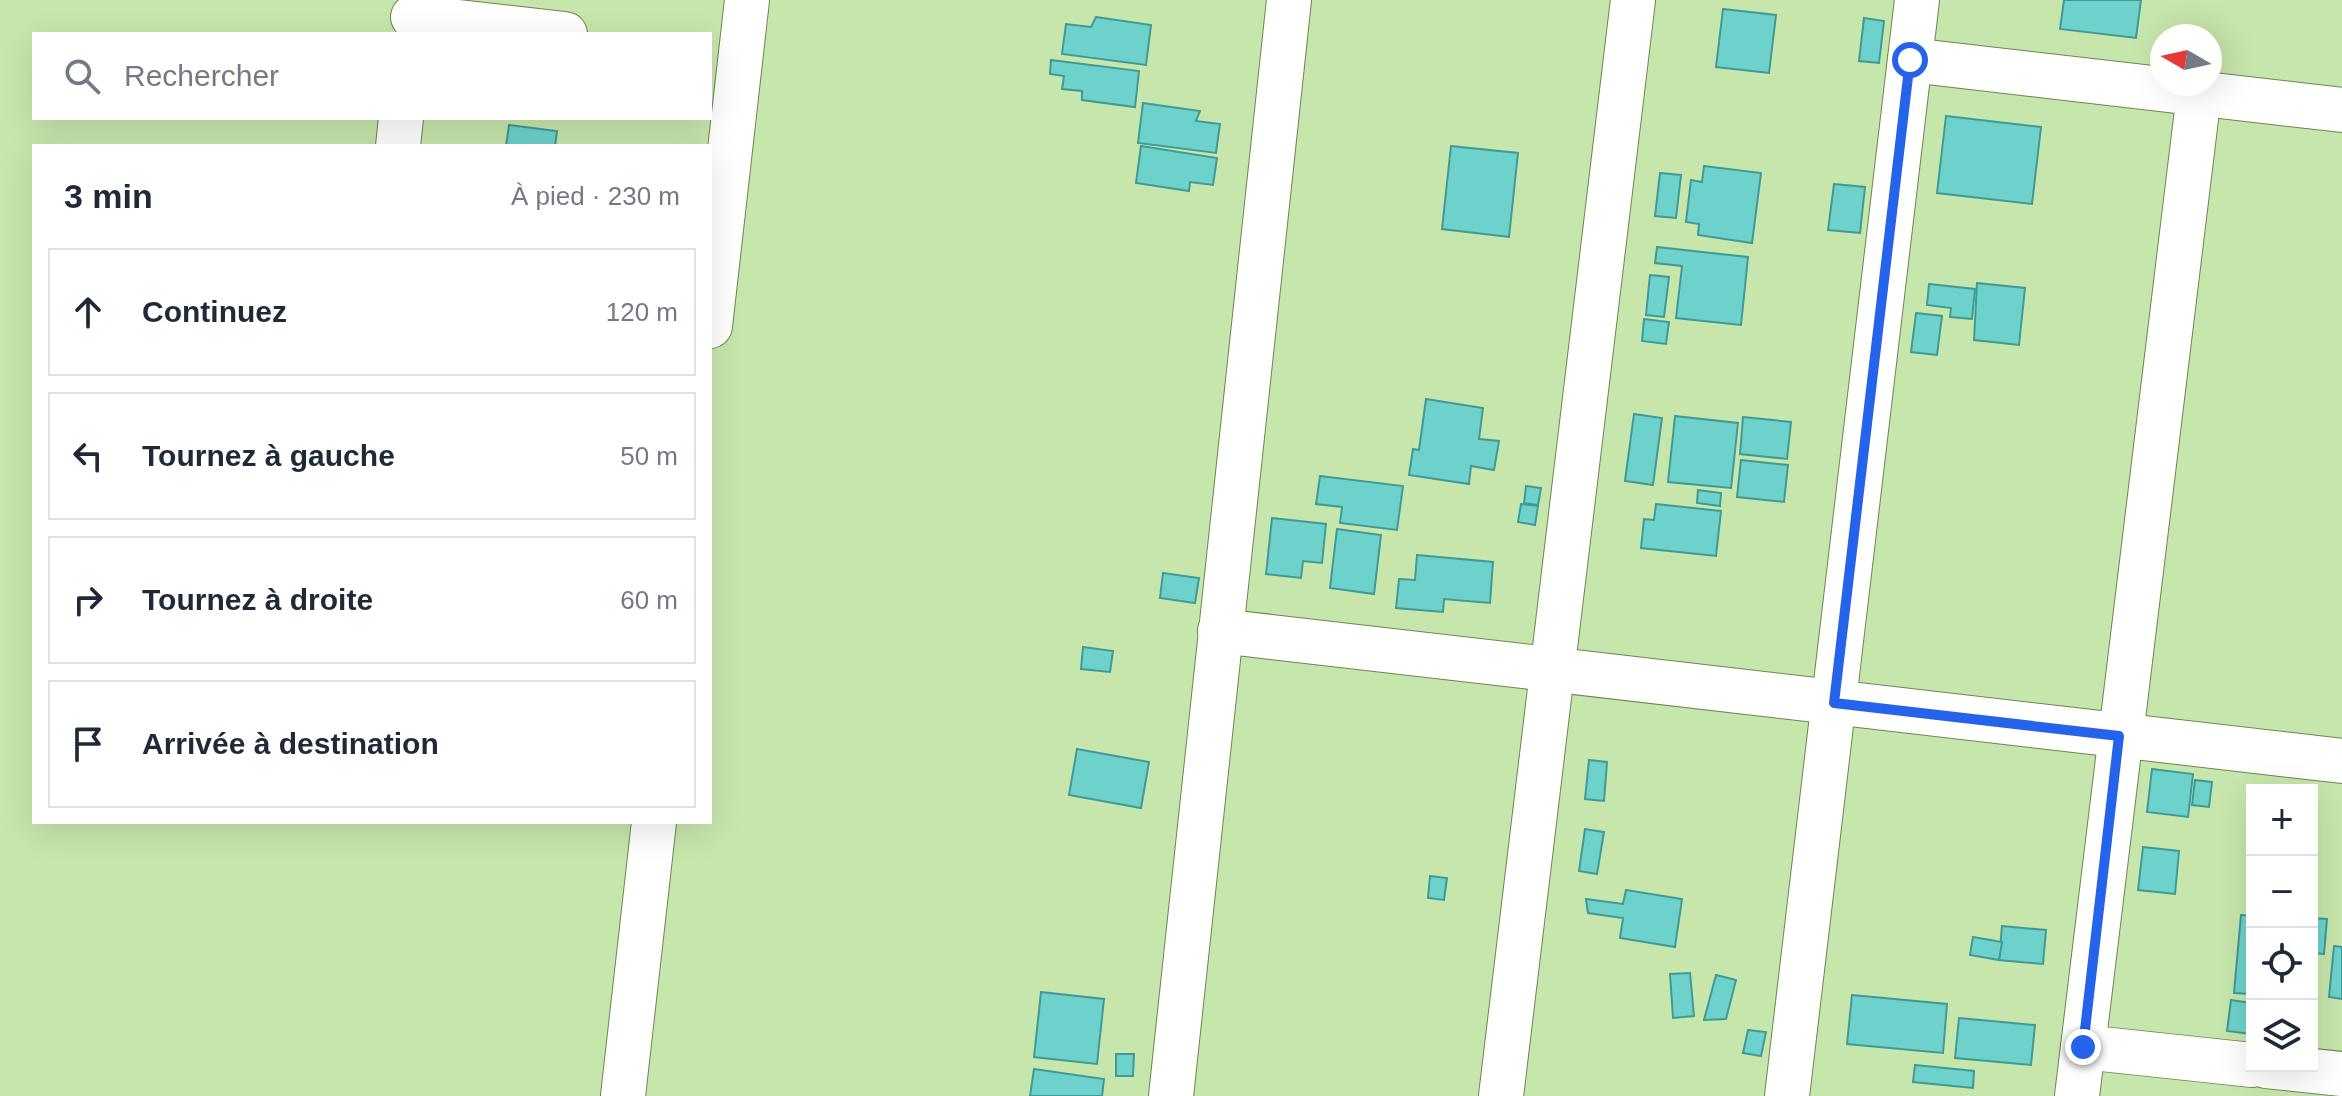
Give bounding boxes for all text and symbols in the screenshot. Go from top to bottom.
north arrow [2150,24,2222,96]
search box [32,32,712,120]
route start [1892,42,1928,78]
icon: search [60,54,104,98]
text: Rechercher [124,59,279,92]
text: 3 min [64,177,153,215]
text: À pied · 230 m [511,181,680,211]
icon: ahead [66,290,110,334]
text: Continuez [142,295,287,328]
text: 120 m [606,297,678,327]
icon: left [66,434,110,478]
text: Tournez à gauche [142,439,395,472]
text: 50 m [620,441,678,471]
icon: right [66,578,110,622]
text: Tournez à droite [142,583,373,616]
text: 60 m [620,585,678,615]
icon: arrive [66,722,110,766]
text: Arrivée à destination [142,727,439,760]
map controls [2246,784,2318,1072]
button: + [2246,784,2318,856]
button: − [2246,856,2318,928]
button: locate [2246,928,2318,1000]
button: layers [2246,1000,2318,1072]
route end [2065,1029,2101,1065]

